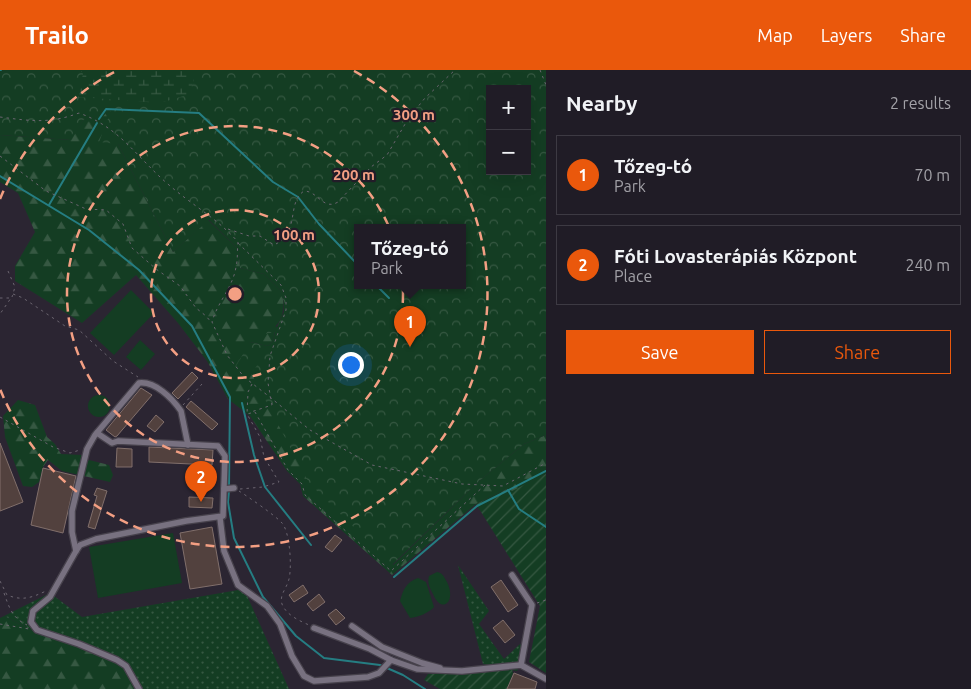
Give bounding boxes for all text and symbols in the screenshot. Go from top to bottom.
text: Trailo [25,22,89,49]
text: Map [757,25,793,45]
text: Layers [821,25,872,45]
text: Share [900,25,946,45]
map controls [486,85,531,175]
button: + [486,85,531,130]
text: Nearby [566,91,637,115]
text: 2 results [890,94,951,112]
text: 300 m [393,106,435,123]
button: − [486,130,531,175]
text: Tőzeg-tó [614,155,692,177]
text: 200 m [333,166,375,183]
text: 1 [578,166,588,184]
text: 70 m [914,166,950,184]
text: Park [614,177,646,195]
popup [354,224,466,289]
text: 100 m [273,226,315,243]
text: Tőzeg-tó [371,237,449,259]
text: Fóti Lovasterápiás Központ [614,245,857,267]
text: 2 [578,256,588,274]
text: 240 m [905,256,950,274]
text: Park [371,259,403,277]
text: Place [614,267,652,285]
centre of rings [226,285,244,303]
pin: 1 [394,306,426,347]
button: Save [566,330,754,374]
button: Share [764,330,951,374]
your location [338,352,364,378]
pin: 2 [185,461,217,502]

